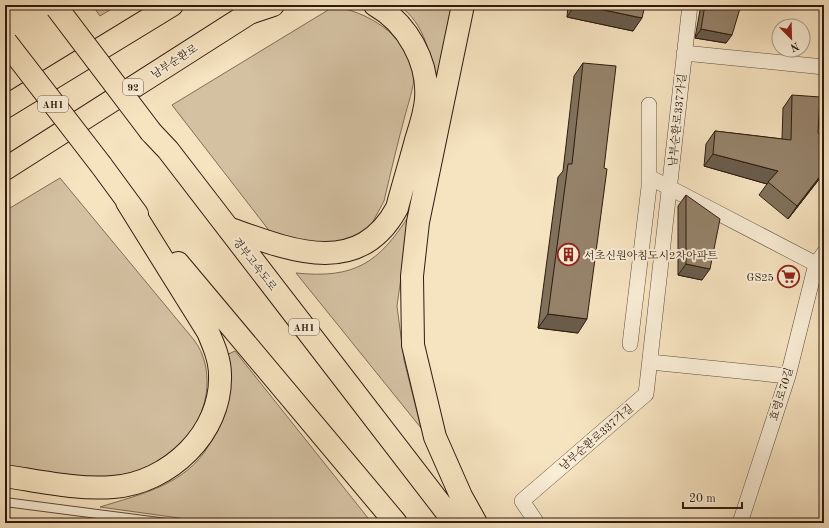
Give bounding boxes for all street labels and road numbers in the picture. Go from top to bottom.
street label: 남부순환로 [148,41,200,81]
street label: 남부순환로337가길 [666,73,689,167]
road number: 92 [123,79,143,95]
road number: AH1 [38,96,68,112]
street label: 경부고속도로 [230,235,280,294]
road number: AH1 [289,319,319,335]
street label: 효령로70길 [768,366,796,422]
street label: 남부순환로337가길 [557,402,636,473]

